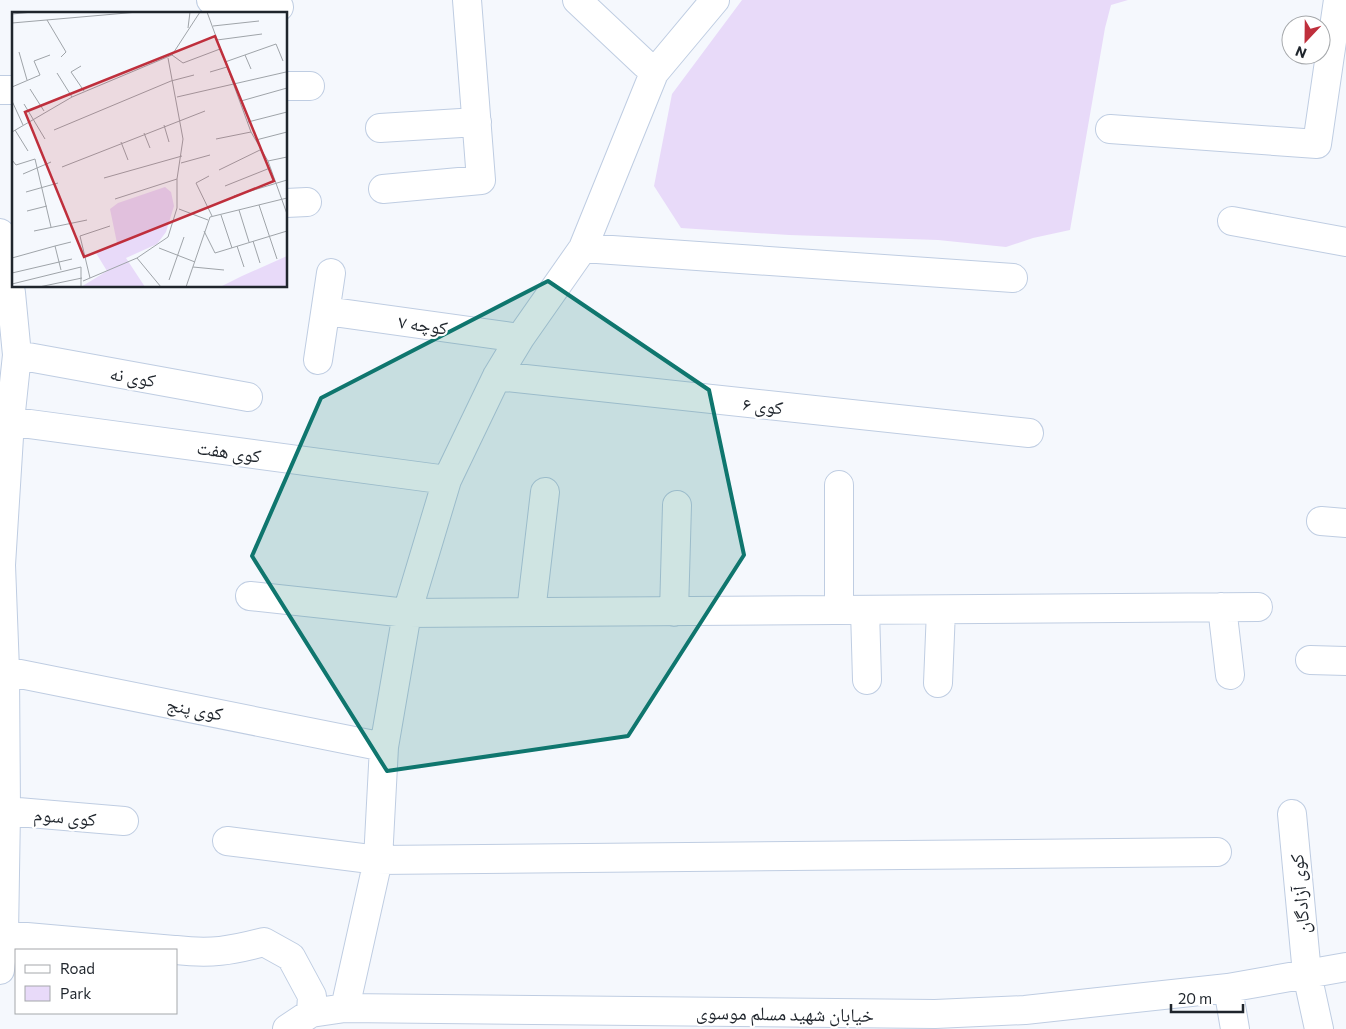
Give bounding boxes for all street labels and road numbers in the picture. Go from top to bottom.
street label: کوچه ۷ [397,309,449,340]
street label: کوی نه [108,361,158,392]
street label: کوی ۶ [741,391,785,420]
street label: کوی هفت [195,435,263,468]
street label: کوی پنج [165,691,225,727]
street label: کوی سوم [32,802,97,833]
street label: کوی آزادگان [1284,853,1315,935]
street label: خیابان شهید مسلم موسوی [696,1000,874,1028]

